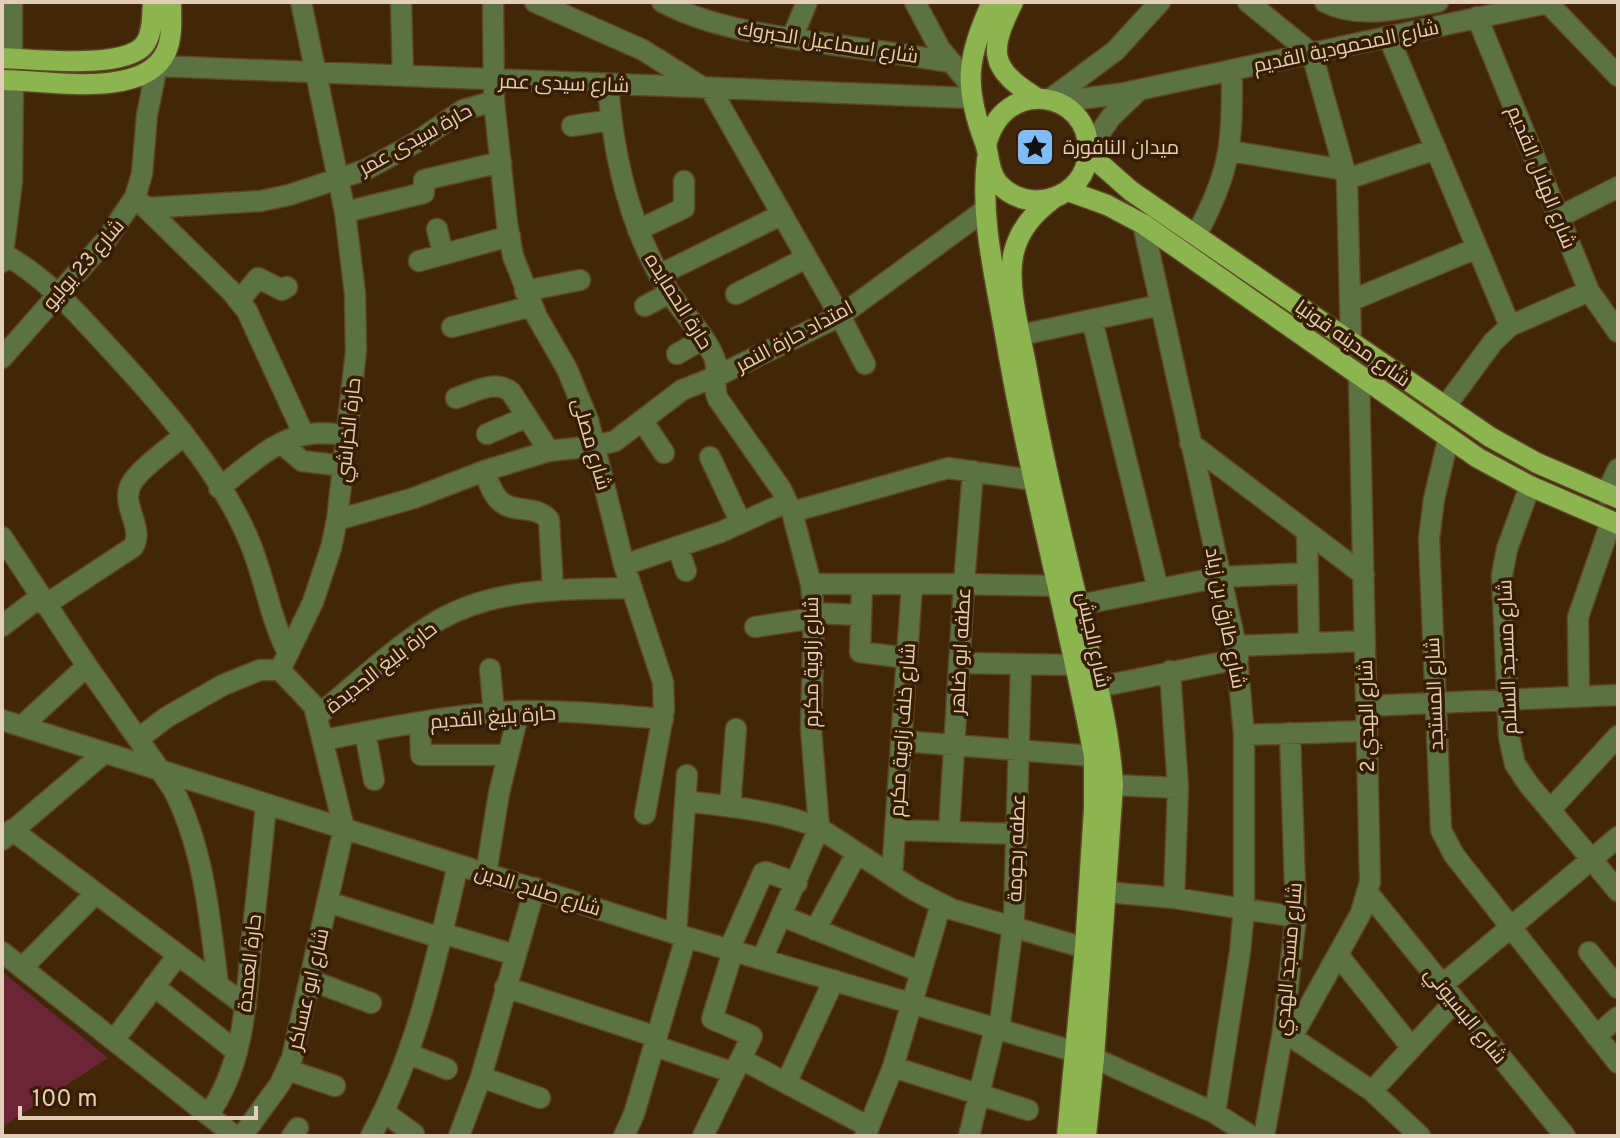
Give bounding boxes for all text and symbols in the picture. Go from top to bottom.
street label: شارع المحمودية القديم [1251,16,1442,80]
street label: شارع اسماعيل الحبروك [735,17,920,71]
street label: شارع سيدى عمر [497,70,630,100]
street label: حارة سيدى عمر [354,99,477,183]
street label: شارع الهلال القديم [1500,102,1581,253]
place icon: ميدان النافورة [1014,126,1056,168]
place label: ميدان النافورة [1063,136,1179,162]
street label: شارع 23 يوليو [38,214,131,316]
street label: حارة الحمايده [637,249,717,355]
street label: شارع مدينه قونيا [1289,295,1415,394]
street label: امتداد حارة النمر [731,296,858,380]
street label: حارة الخراشي [332,377,368,484]
street label: شارع مصلى [565,396,616,494]
street label: شارع طارق بن زياد [1198,546,1250,691]
street label: شارع مسجد السلام [1493,579,1525,735]
street label: عطفه ابو ضاهر [946,587,978,716]
street label: شارع الجيش [1069,590,1115,691]
street label: شارع زاوية مكرم [800,596,826,728]
street label: حارة بليغ الجديدة [321,617,443,720]
street label: شارع المستجد [1421,637,1451,751]
street label: شارع خلف زاوية مكرم [885,642,923,818]
street label: شارع الهدي 2 [1354,659,1383,773]
street label: حارة بليغ القديم [429,702,557,736]
street label: عطفه رحومة [1003,794,1033,903]
street label: شارع صلاح الدين [471,860,604,923]
street label: شارع مسجد الهدي [1270,882,1311,1037]
street label: حارة العمدة [233,913,269,1013]
street label: شارع ابو عساكر [283,926,337,1054]
street label: شارع البسيوني [1416,962,1512,1071]
scale bar [20,1070,256,1120]
text: 100 m [32,1085,98,1115]

